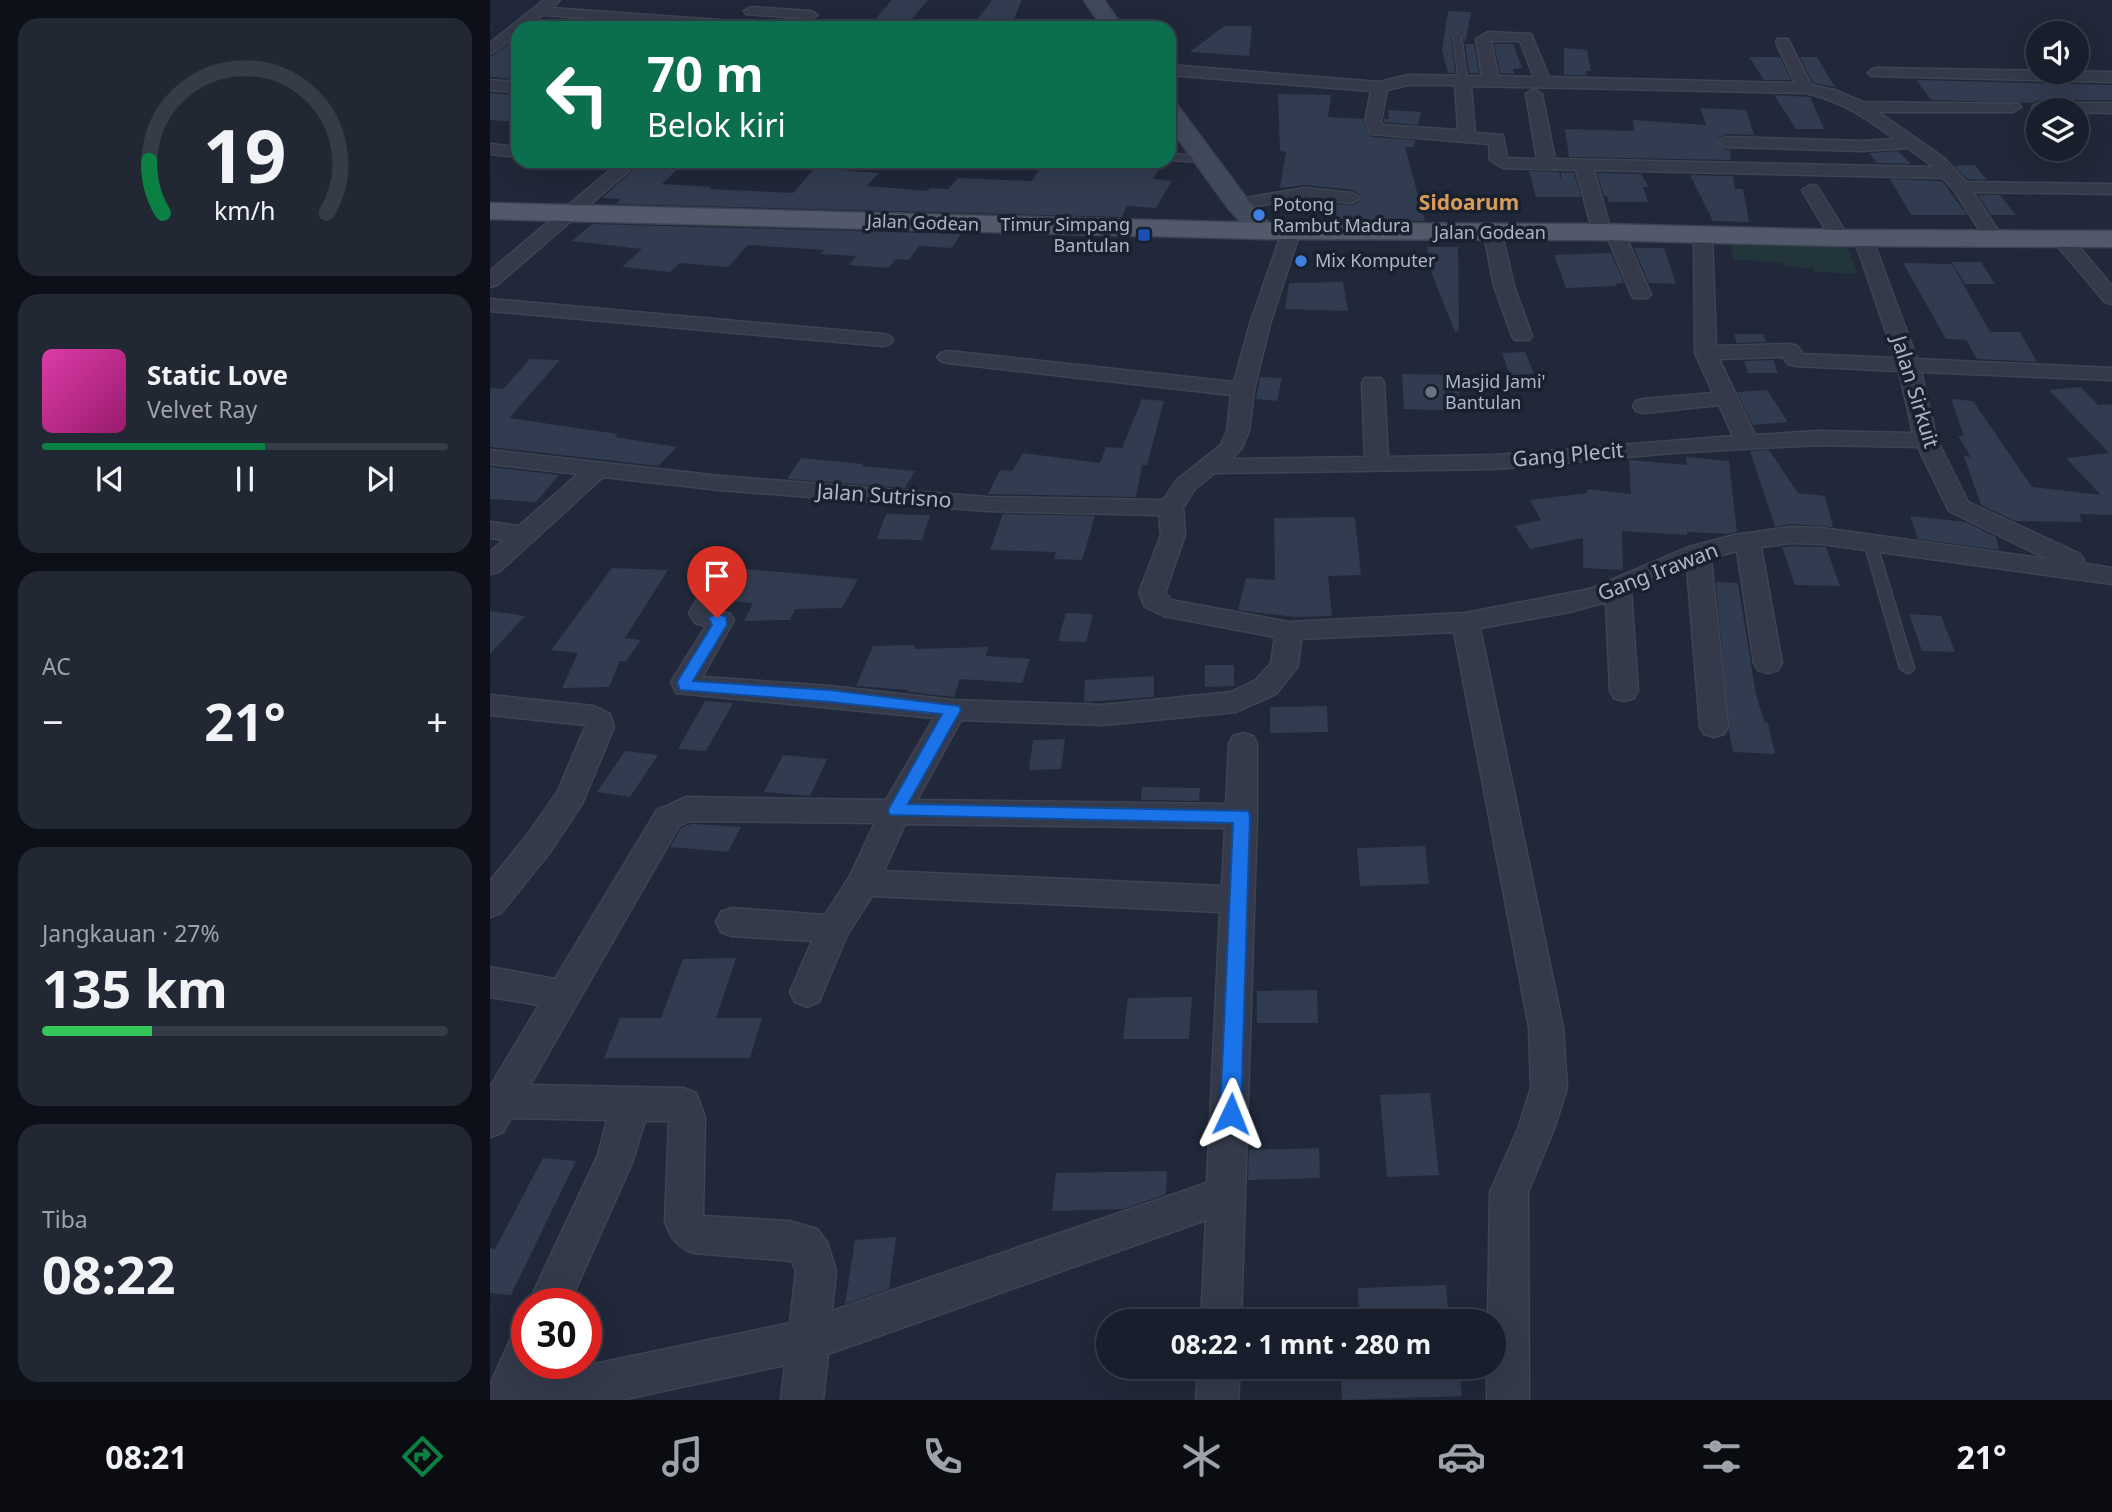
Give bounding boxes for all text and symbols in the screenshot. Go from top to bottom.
map controls [2026,21,2089,161]
button: sound [2026,21,2089,84]
text: 70 m [647,40,764,106]
icon: left [532,49,623,140]
button: layers [2026,98,2089,161]
text: Belok kiri [647,103,786,146]
text: 19 [203,106,287,205]
district label: Sidoarum [1419,188,1519,216]
place label: Potong Rambut Madura [1273,192,1410,237]
text: km/h [214,193,276,227]
marker: Potong Rambut Madura [1251,207,1267,223]
street label: Jalan Godean [865,208,979,236]
place label: Timur Simpang Bantulan [1001,212,1130,257]
street label: Jalan Godean [1432,220,1546,244]
marker: Timur Simpang Bantulan [1136,227,1152,243]
place label: Mix Komputer [1315,248,1436,272]
marker: Mix Komputer [1293,253,1309,269]
street label: Jalan Sirkuit [1885,330,1946,452]
text: Static Love [147,357,288,393]
place label: Masjid Jami' Bantulan [1445,369,1546,414]
marker: Masjid Jami' Bantulan [1423,384,1439,400]
text: Velvet Ray [147,393,257,425]
street label: Gang Plecit [1511,435,1625,473]
icon: previous [91,460,129,498]
icon: pause [226,460,264,498]
icon: next [361,460,399,498]
street label: Jalan Sutrisno [814,476,952,514]
street label: Gang Irawan [1593,535,1722,607]
pin [687,546,747,618]
icon: arrive [698,557,736,595]
text: AC [42,650,71,682]
text: 21° [204,685,286,756]
text: − [42,695,64,747]
text: + [426,695,448,747]
text: Jangkauan · 27% [42,917,220,949]
text: 135 km [42,952,228,1023]
position arrow [1194,1077,1268,1151]
text: Tiba [42,1203,88,1235]
text: 08:22 [42,1238,176,1309]
speed limit sign: 30 [511,1288,602,1379]
text: 08:22 · 1 mnt · 280 m [1171,1326,1431,1362]
icon: directions [398,1432,447,1481]
icon: music [658,1432,707,1481]
icon: phone [918,1432,967,1481]
icon: climate [1177,1432,1226,1481]
icon: car [1437,1432,1486,1481]
icon: filters [1697,1432,1746,1481]
text: 08:21 [105,1435,188,1478]
text: 21° [1956,1435,2007,1478]

